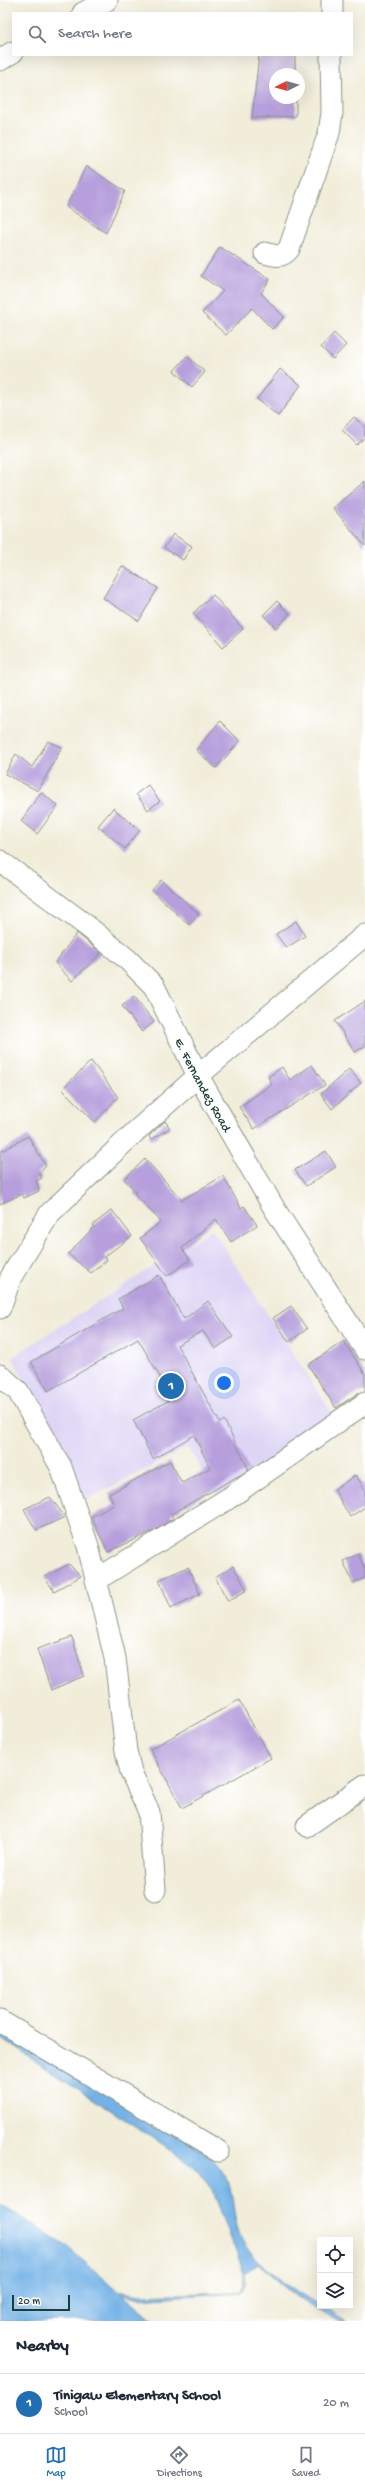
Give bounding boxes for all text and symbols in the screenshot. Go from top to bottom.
search box [12,12,353,56]
icon: search [26,23,48,45]
text: Search here [58,25,132,43]
north arrow [269,68,305,104]
street label: E. Fernandez Road [171,1036,234,1136]
pin: 1 [158,1371,184,1401]
your location [214,1373,234,1393]
map controls [317,2237,353,2309]
button: locate [317,2237,353,2273]
button: layers [317,2273,353,2309]
scale bar [12,2293,70,2312]
text: 20 m [18,2296,40,2308]
text: Nearby [16,2337,69,2357]
text: Tinigaw Elementary School [54,2387,221,2405]
text: 1 [26,2396,32,2411]
text: 20 m [323,2396,349,2411]
text: School [54,2405,88,2420]
tab: Map [45,2444,67,2480]
tab: Directions [157,2444,202,2480]
tab: Saved [292,2444,320,2480]

